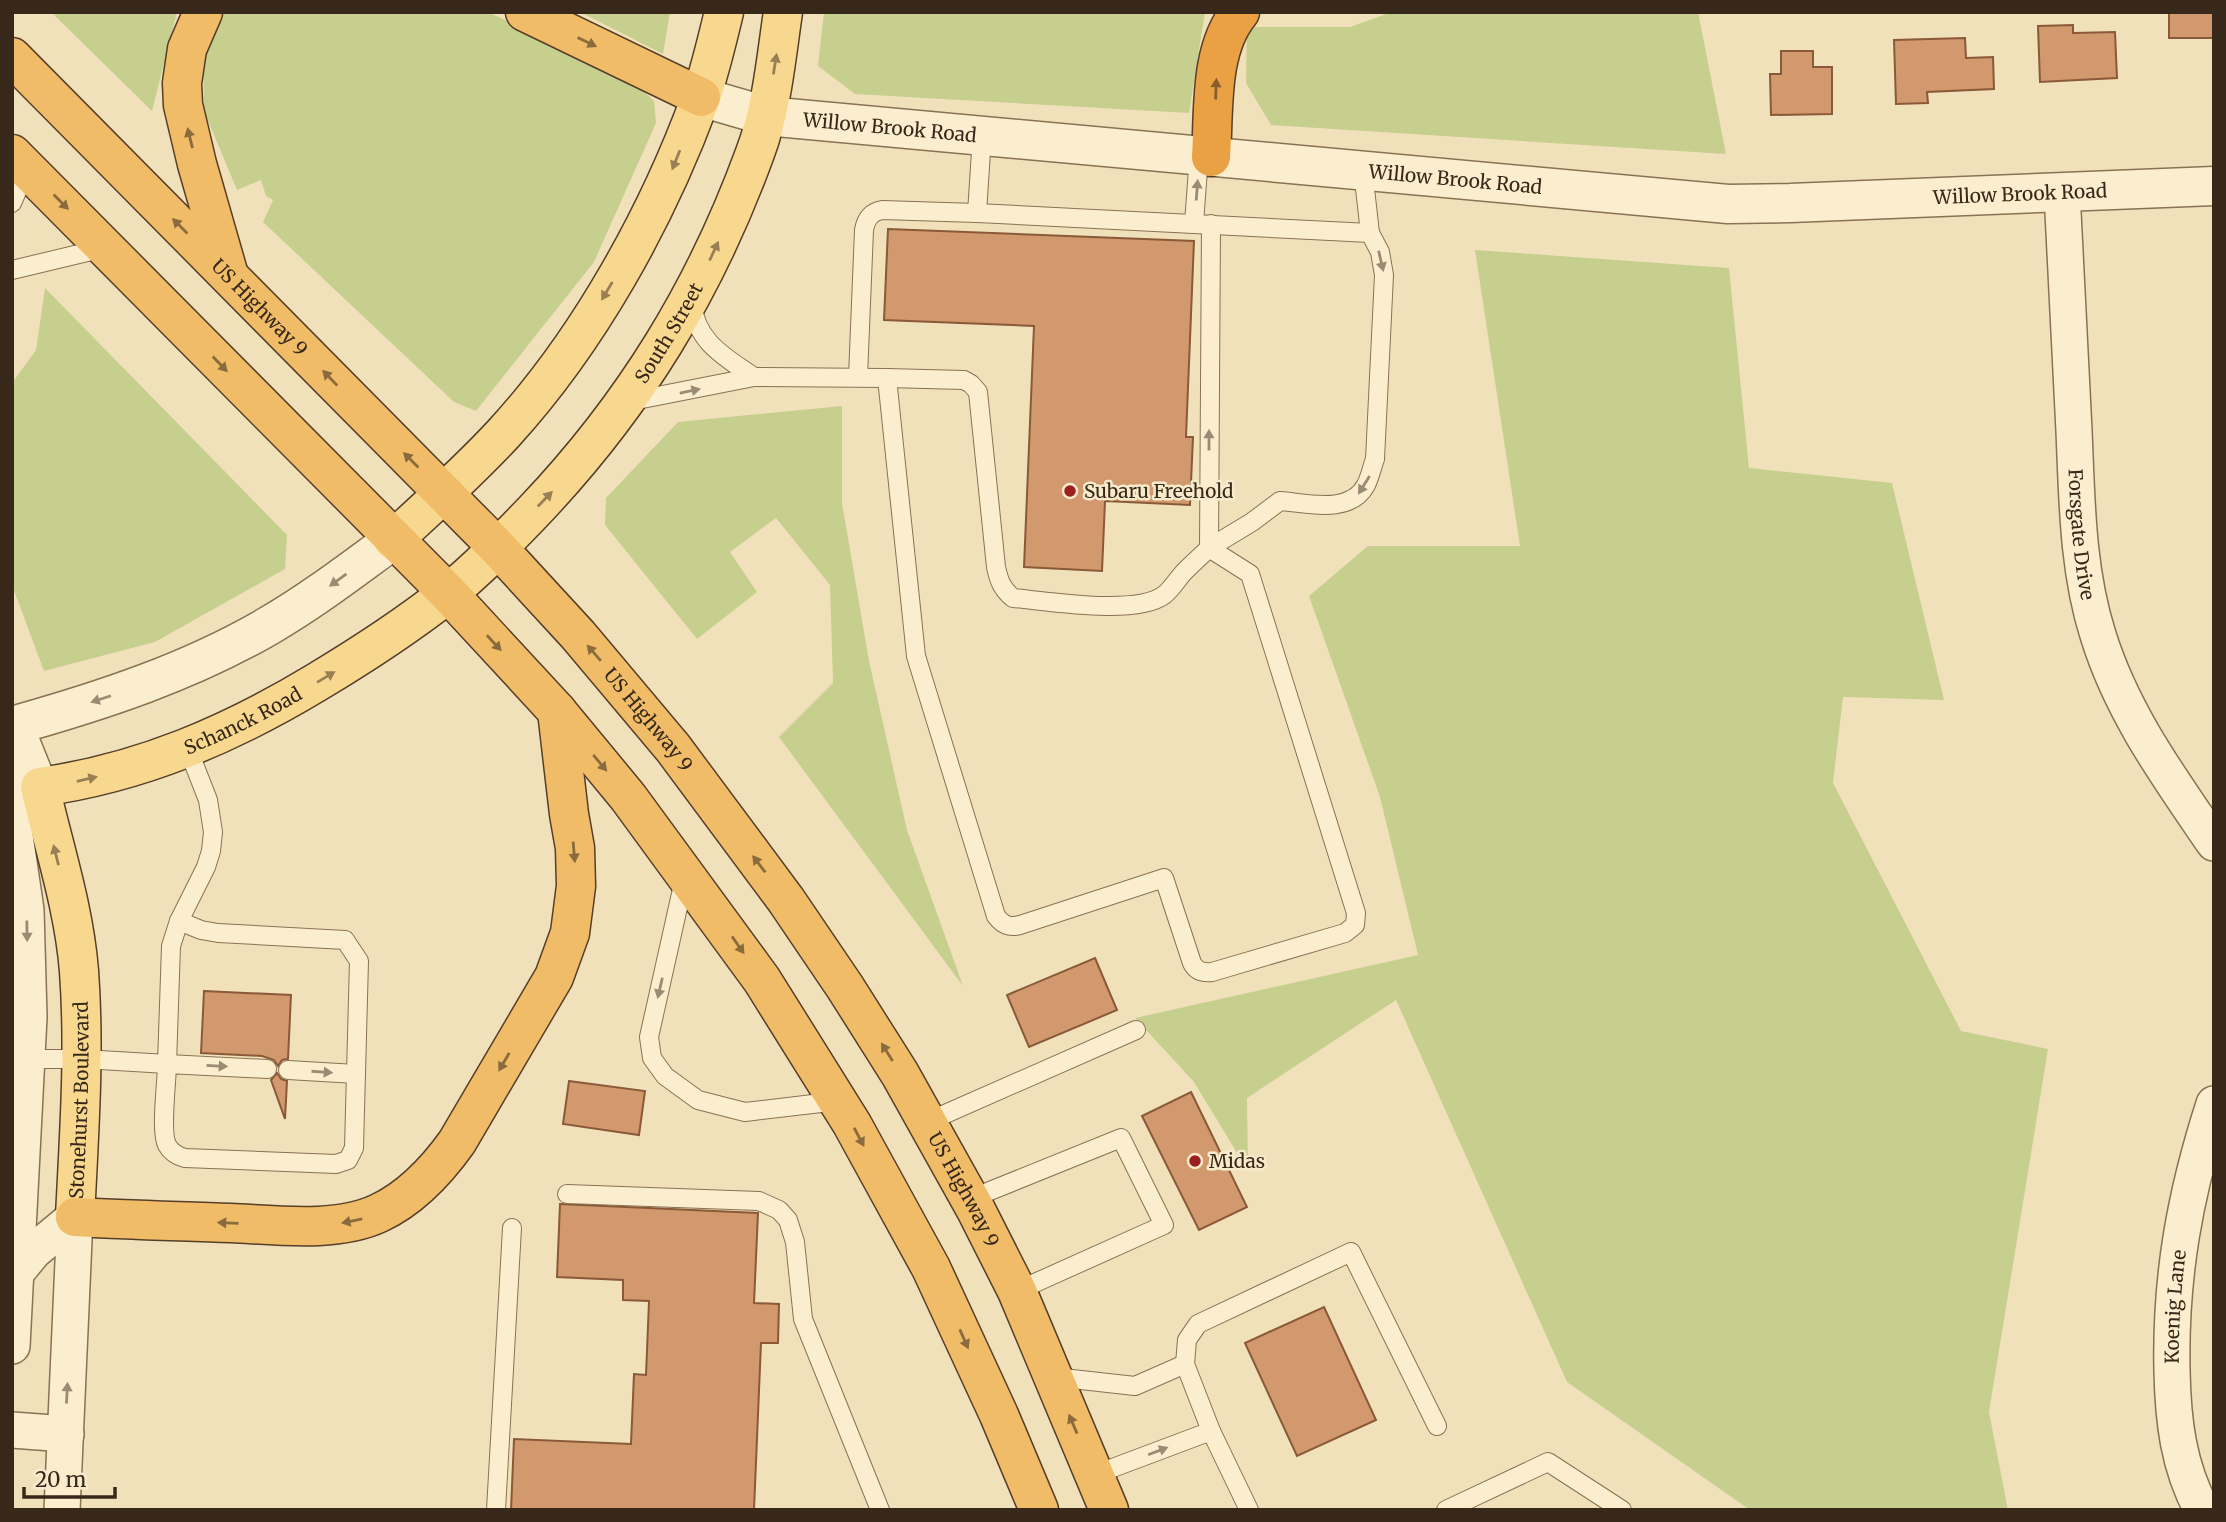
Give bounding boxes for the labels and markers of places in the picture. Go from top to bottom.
place label: Subaru Freehold [1084,479,1233,503]
marker: Subaru Freehold [1062,483,1078,499]
place label: Midas [1209,1149,1265,1173]
marker: Midas [1187,1153,1203,1169]

